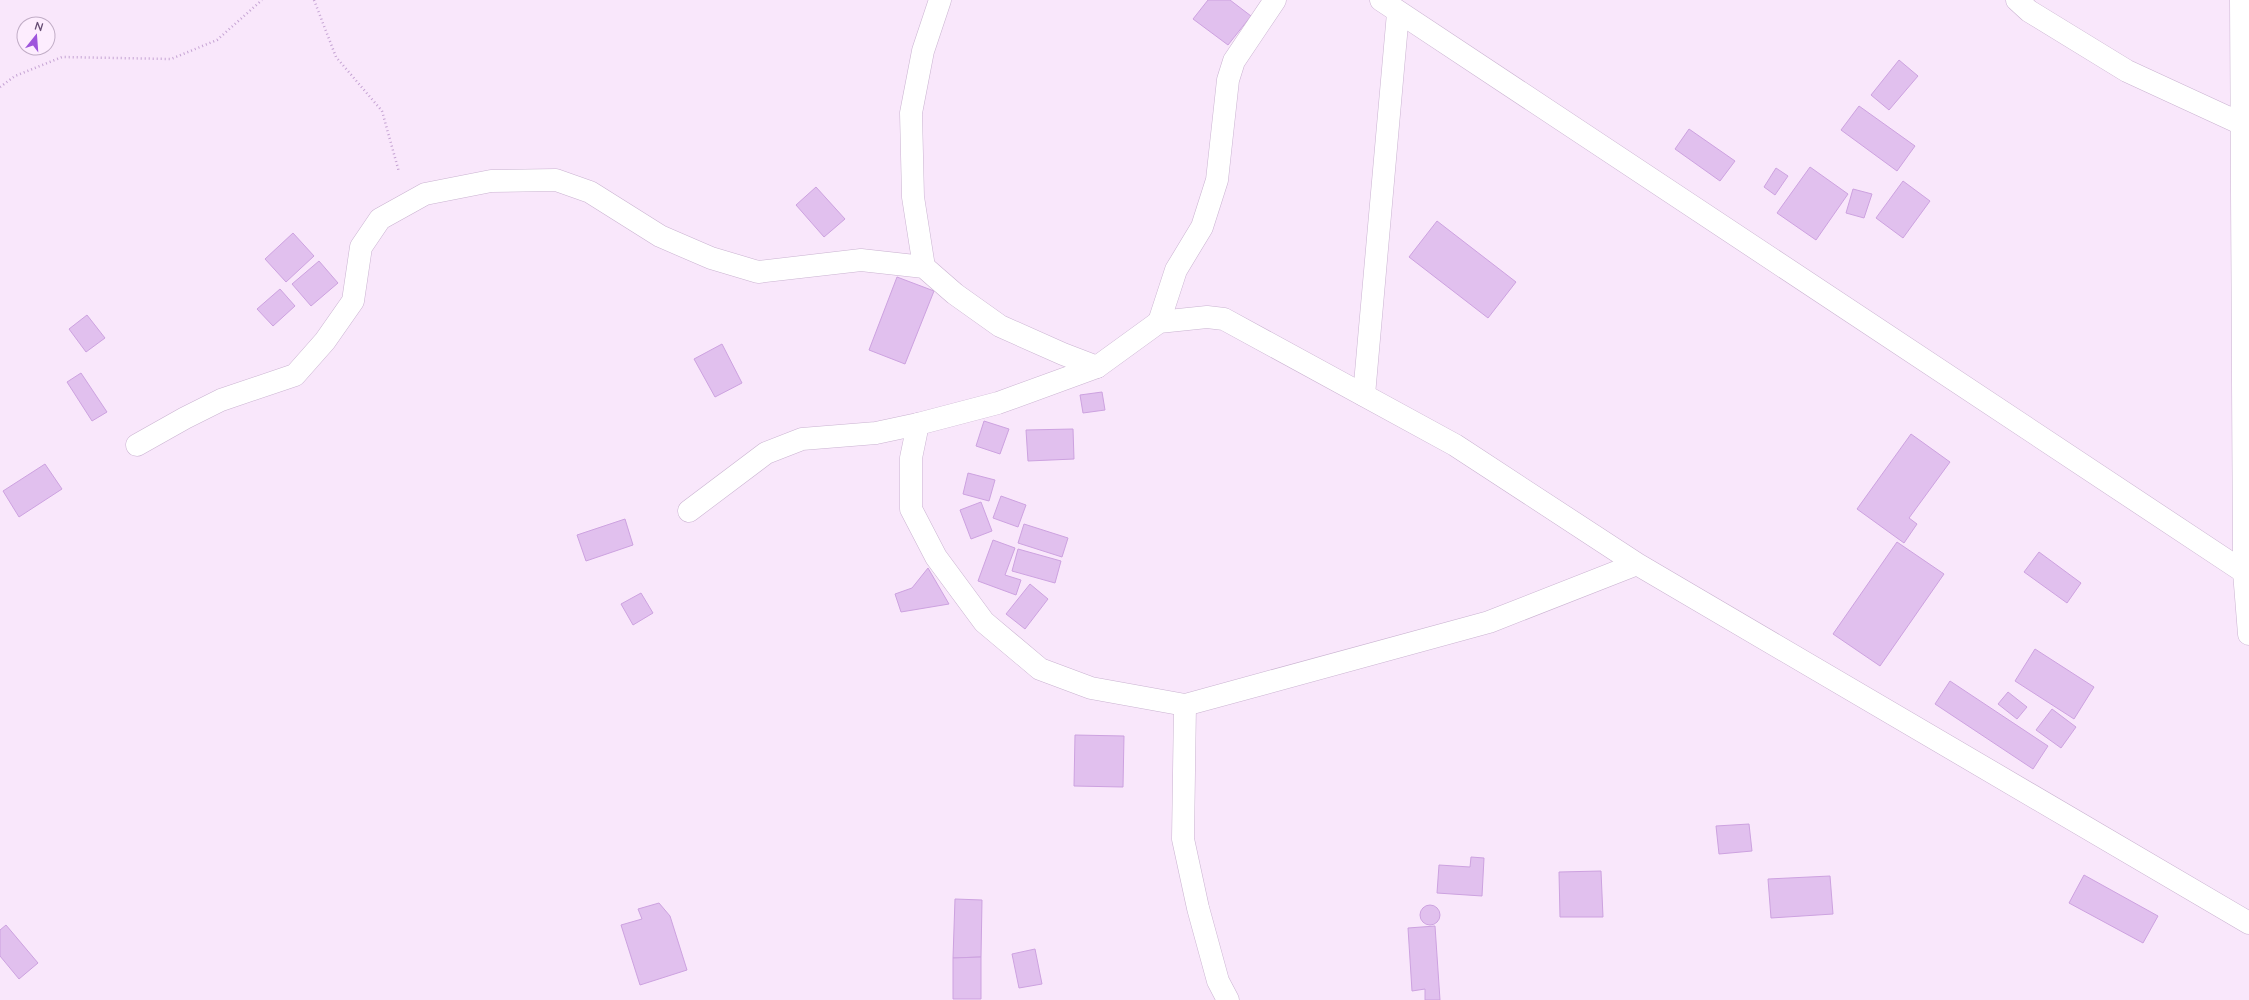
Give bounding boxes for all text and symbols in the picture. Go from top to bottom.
north arrow [16,16,56,56]
text: N [33,19,45,33]

